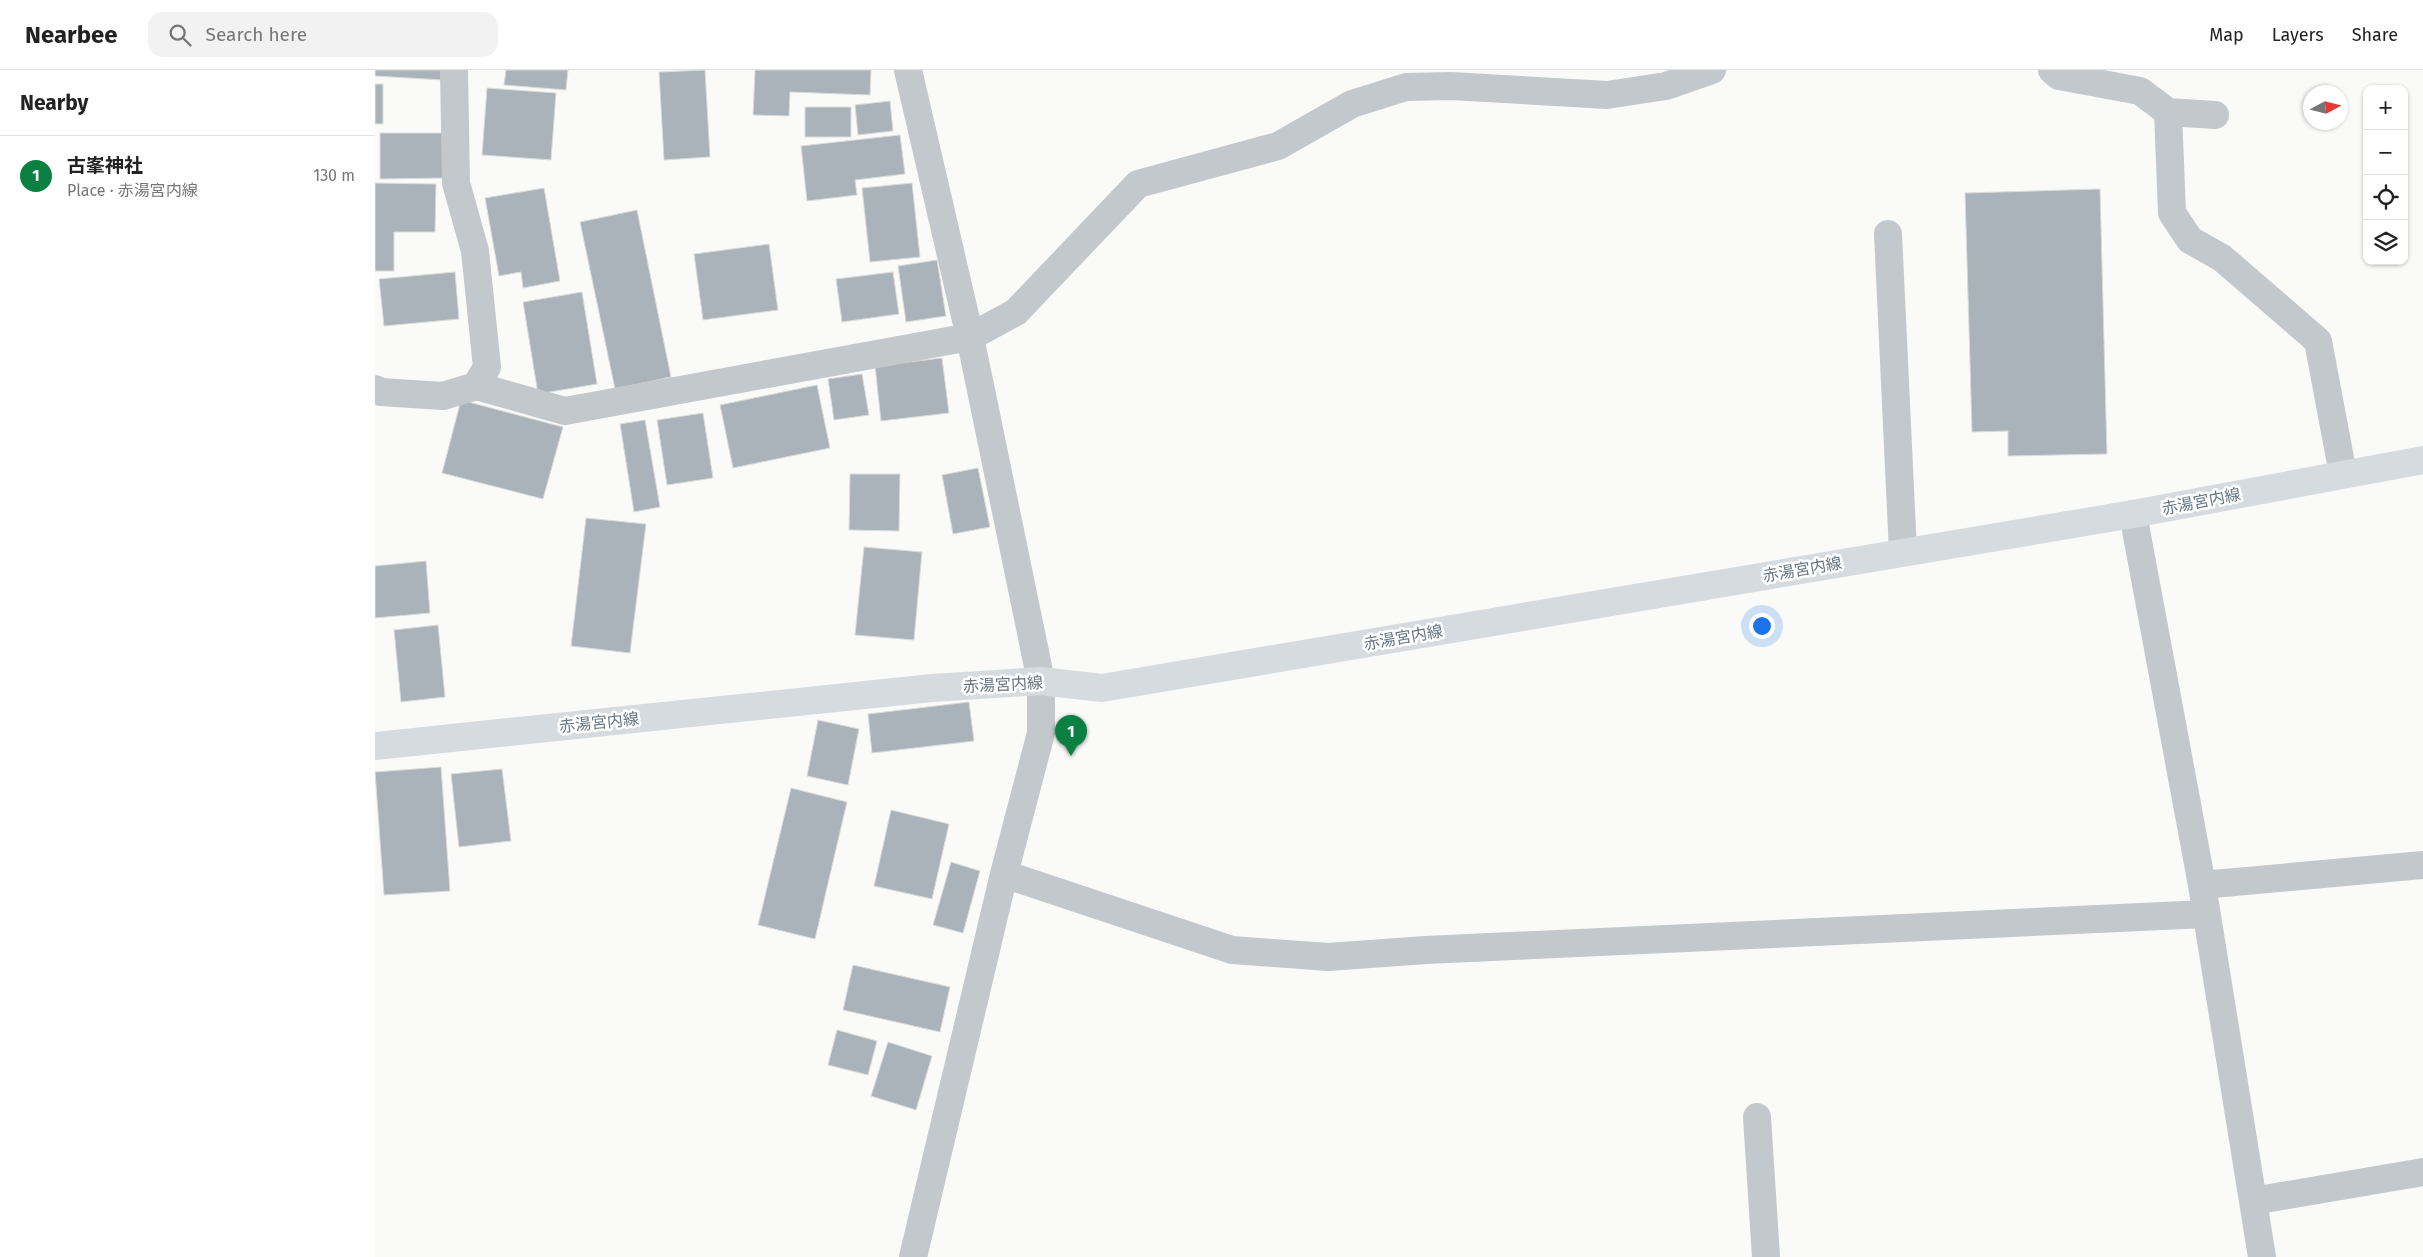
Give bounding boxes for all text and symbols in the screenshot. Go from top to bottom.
search box [148,12,498,57]
text: Nearbee [25,21,118,49]
icon: search [166,21,194,49]
text: Search here [206,23,307,46]
text: Map [2209,24,2244,46]
text: Layers [2272,24,2324,46]
text: Share [2352,24,2398,46]
north arrow [2303,85,2348,130]
map controls [2363,85,2408,265]
button: + [2363,85,2408,130]
text: Nearby [20,90,88,116]
button: − [2363,130,2408,175]
text: 古峯神社 [67,154,143,177]
text: 1 [32,166,40,185]
text: 130 m [313,166,355,185]
button: locate [2363,175,2408,220]
text: Place · 赤湯宮内線 [67,181,198,200]
button: layers [2363,220,2408,265]
street label: 赤湯宮内線 [2160,485,2242,518]
street label: 赤湯宮内線 [1761,553,1843,586]
your location [1749,613,1775,639]
street label: 赤湯宮内線 [1362,621,1444,654]
street label: 赤湯宮内線 [963,673,1043,696]
street label: 赤湯宮内線 [558,709,640,736]
pin: 1 [1055,715,1087,756]

